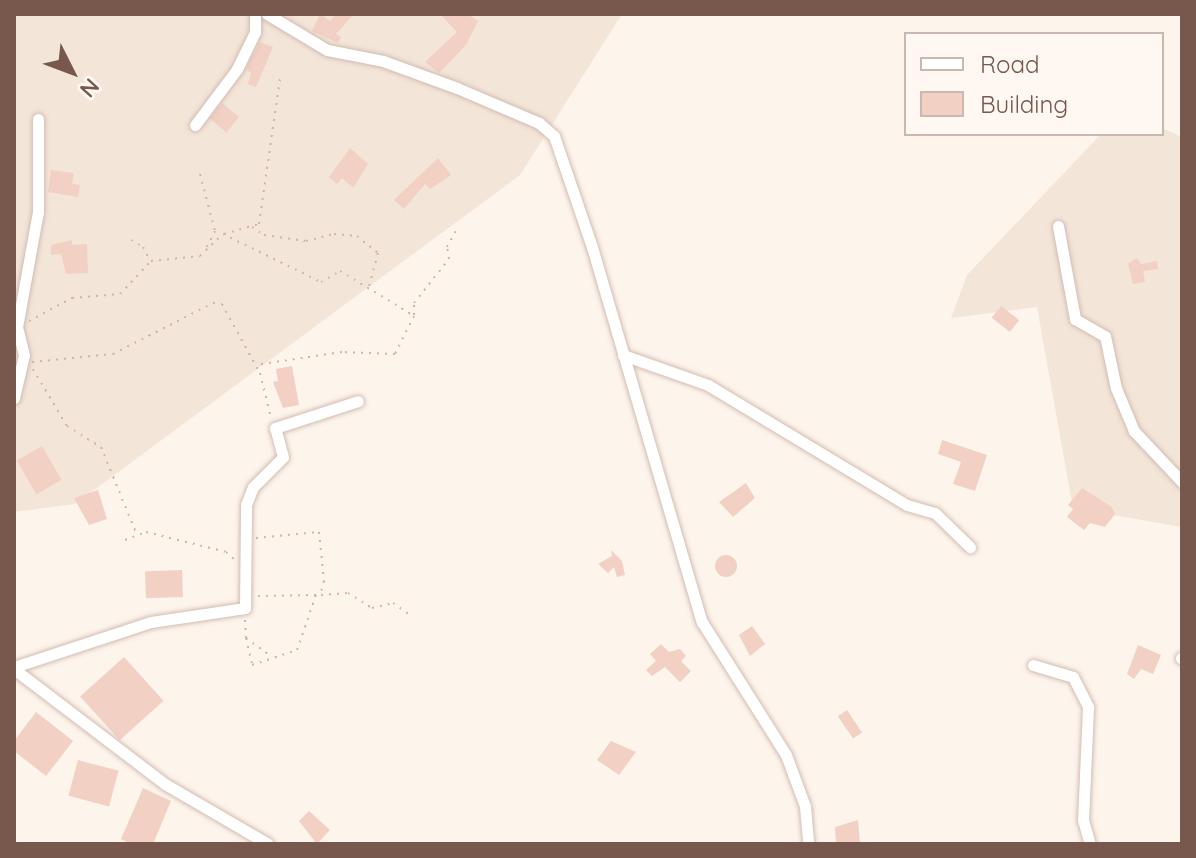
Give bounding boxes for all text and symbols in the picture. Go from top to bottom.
north arrow [32,32,112,112]
legend [904,32,1164,136]
text: Road [980,49,1040,79]
text: N [74,73,106,103]
text: Building [980,89,1068,119]

